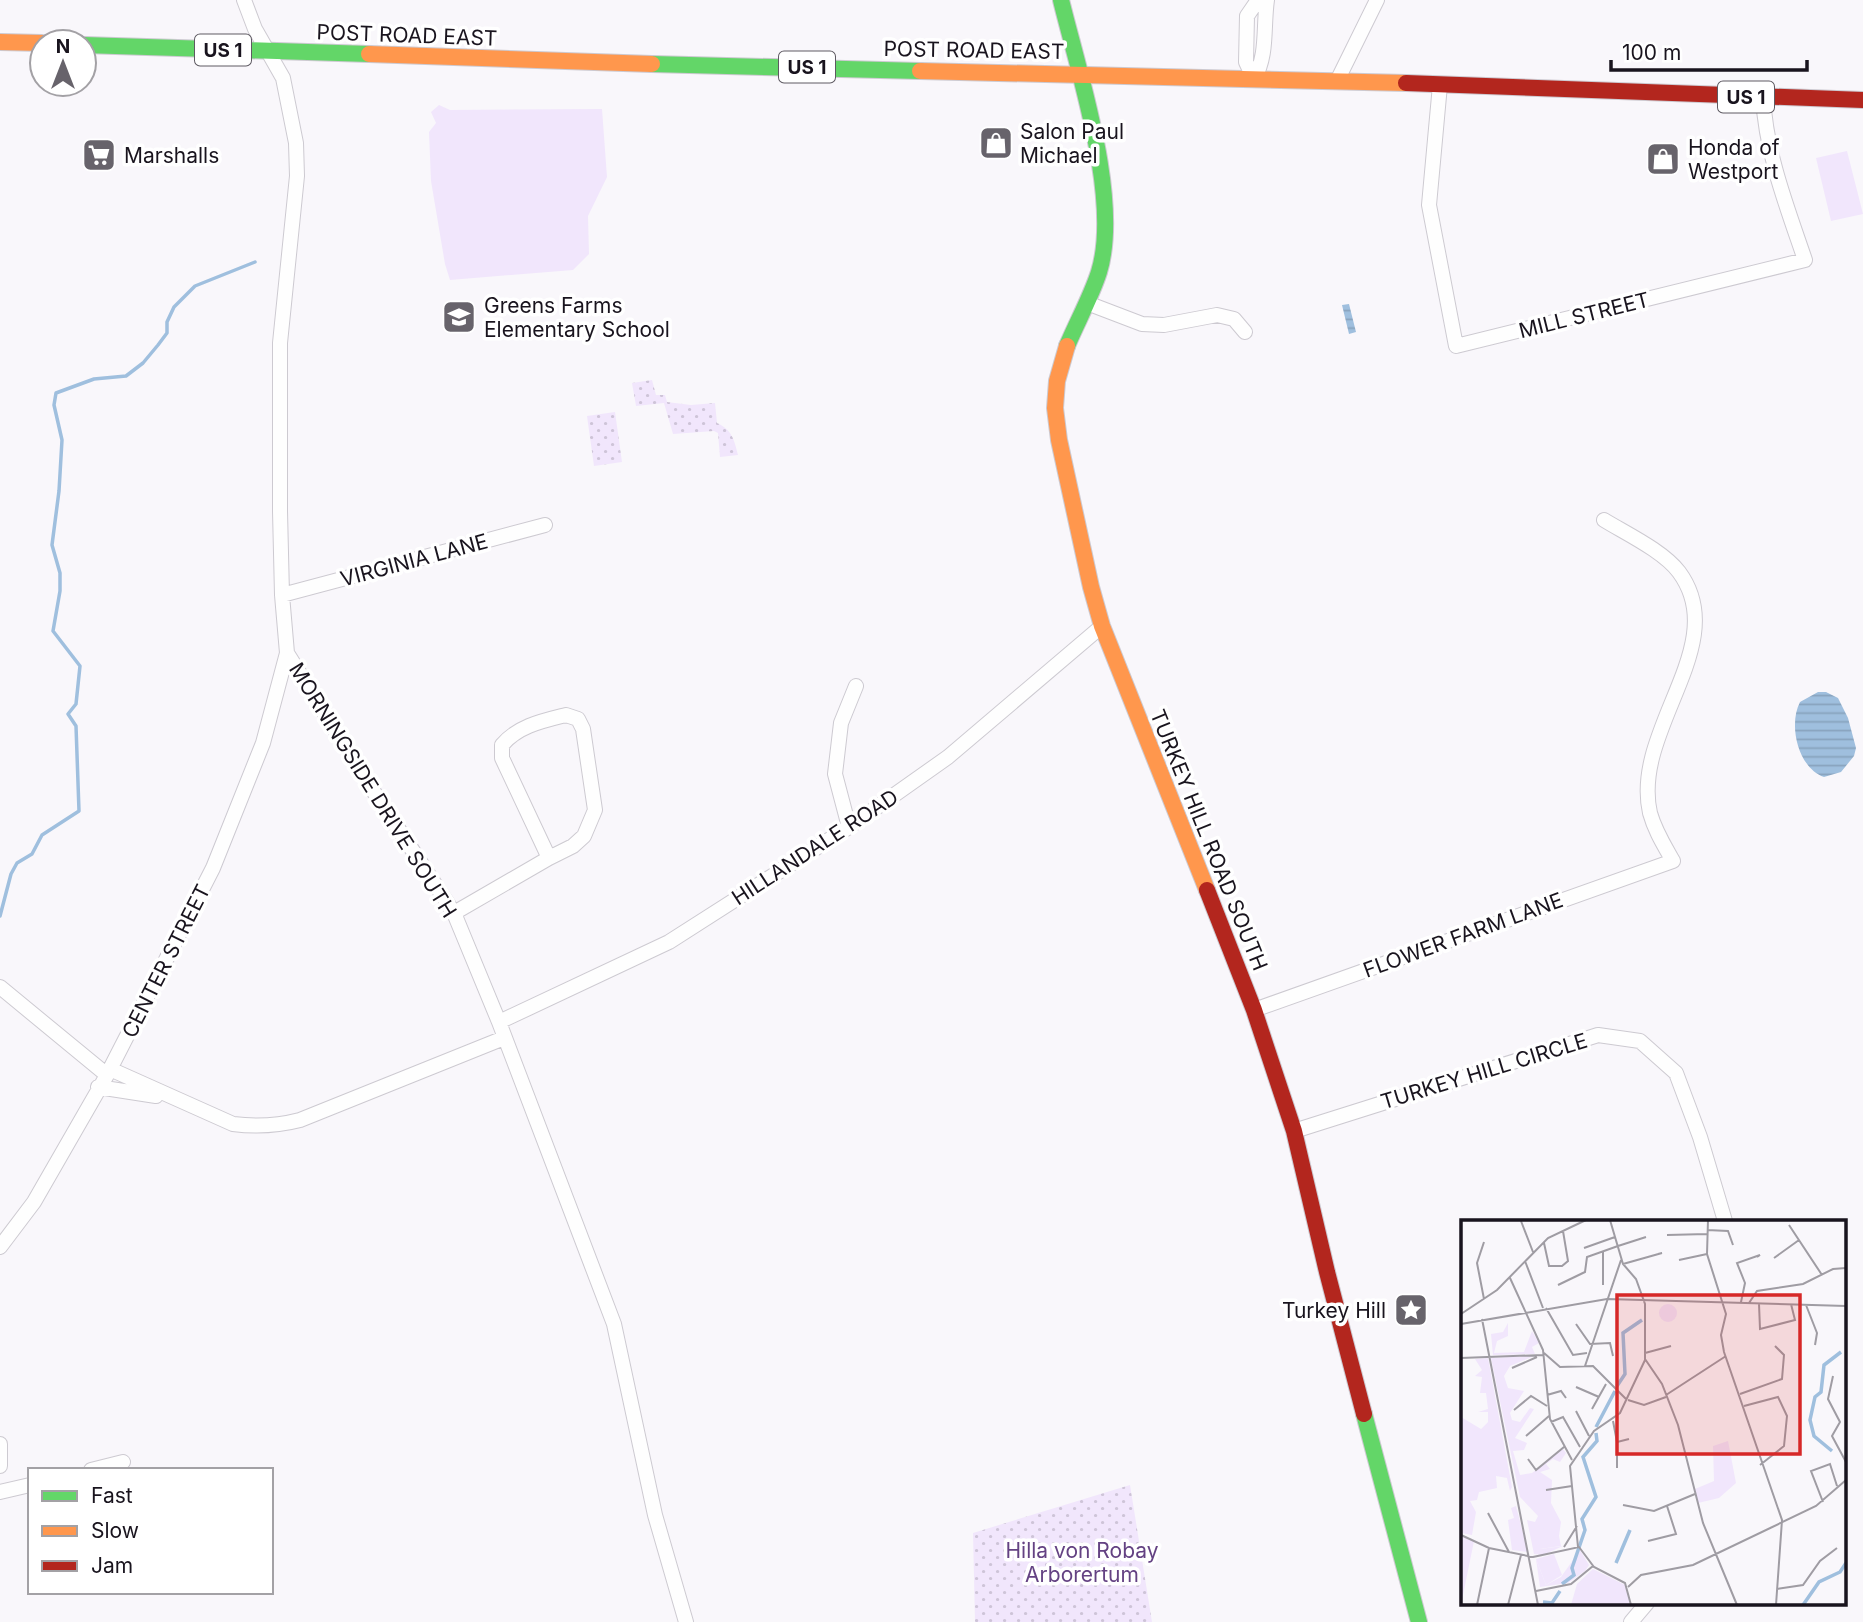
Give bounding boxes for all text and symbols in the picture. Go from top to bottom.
street label: POST ROAD EAST [316,19,498,51]
north arrow [28,28,98,98]
scale bar [1611,28,1807,72]
road number: US 1 [195,34,251,66]
text: N [56,35,70,58]
street label: POST ROAD EAST [883,36,1065,64]
text: 100 m [1622,40,1681,65]
road number: US 1 [779,52,835,82]
road number: US 1 [1718,82,1774,113]
place label: Salon Paul Michael [1020,119,1124,168]
shop icon: Salon Paul Michael [977,124,1015,162]
place label: Honda of Westport [1688,135,1780,184]
supermarket icon: Marshalls [80,136,118,174]
shop icon: Honda of Westport [1644,140,1682,178]
place label: Marshalls [124,143,219,168]
street label: MILL STREET [1516,287,1652,343]
place label: Greens Farms Elementary School [484,293,670,342]
school or university icon: Greens Farms Elementary School [440,298,478,336]
street label: VIRGINIA LANE [338,528,490,592]
street label: MORNINGSIDE DRIVE SOUTH [284,658,462,922]
street label: TURKEY HILL ROAD SOUTH [1145,706,1273,974]
street label: HILLANDALE ROAD [727,784,903,910]
street label: CENTER STREET [117,880,215,1042]
street label: FLOWER FARM LANE [1360,887,1566,983]
street label: TURKEY HILL CIRCLE [1378,1028,1590,1114]
inset map [1461,1220,1846,1604]
place icon: Turkey Hill [1392,1291,1430,1329]
place label: Turkey Hill [1282,1298,1386,1323]
legend [28,1468,273,1594]
text: Fast [91,1483,133,1508]
text: Slow [91,1518,139,1543]
park label: Hilla von Robay Arborertum [1005,1538,1159,1587]
text: Jam [91,1553,133,1578]

